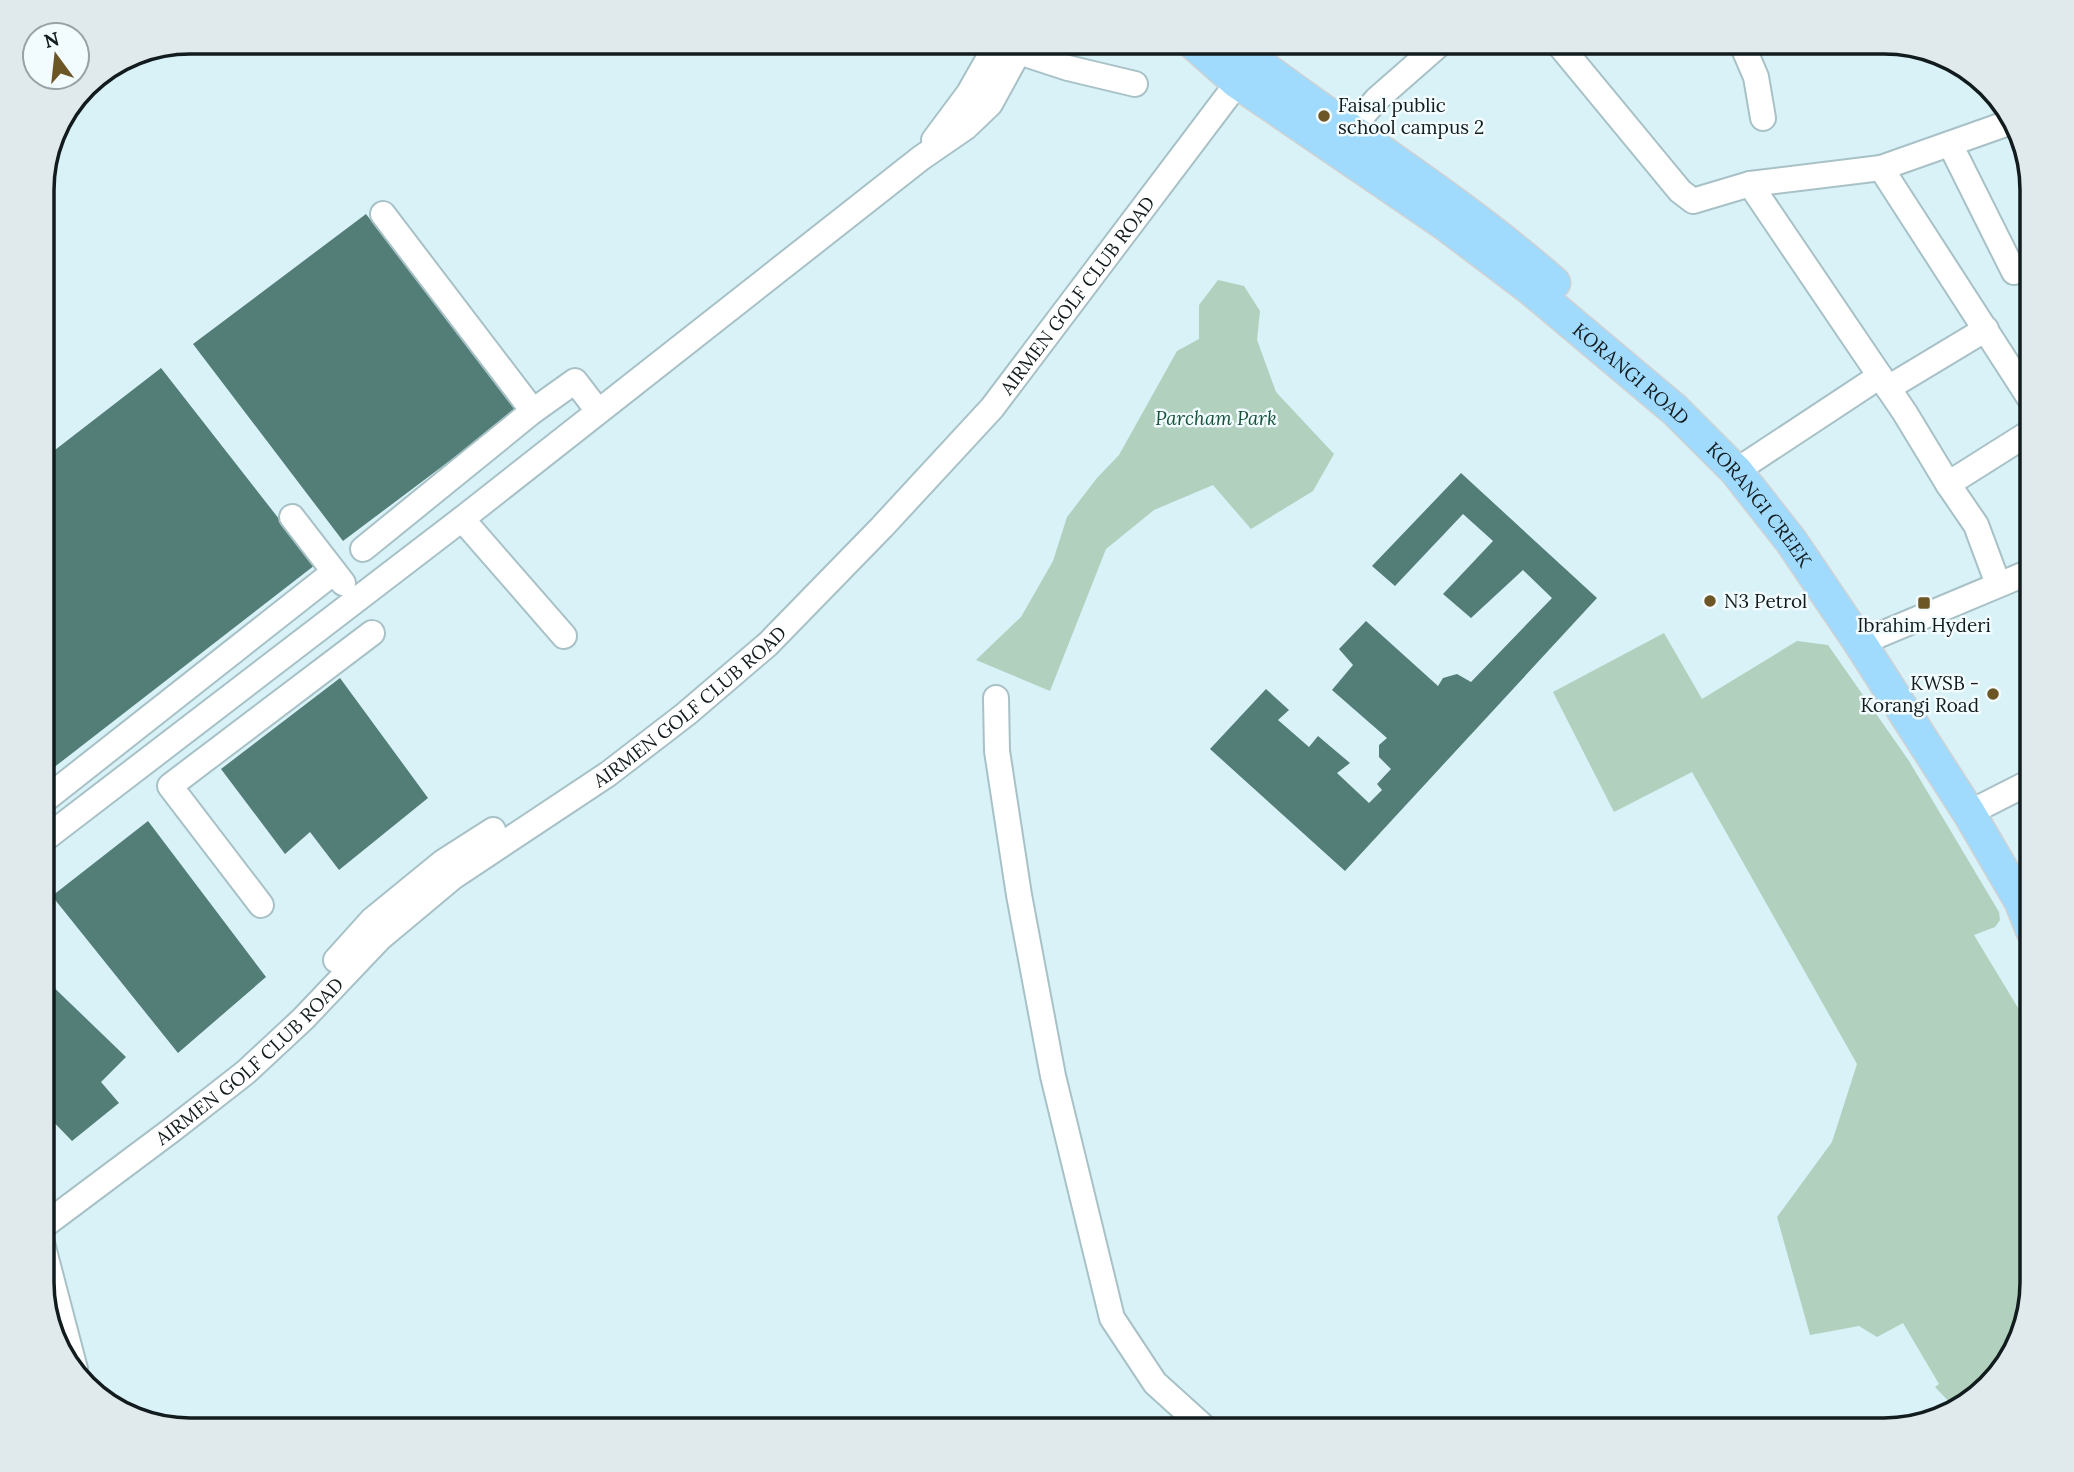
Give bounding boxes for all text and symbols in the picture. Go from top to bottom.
north arrow [21,21,91,91]
text: N [41,26,62,53]
place label: Faisal public school campus 2 [1338,93,1484,139]
marker: Faisal public school campus 2 [1316,108,1332,124]
street label: AIRMEN GOLF CLUB ROAD [994,191,1160,400]
street label: KORANGI ROAD [1568,317,1695,430]
park label: Parcham Park [1155,406,1277,430]
street label: KORANGI CREEK [1702,437,1817,572]
place label: N3 Petrol [1724,589,1807,613]
marker: N3 Petrol [1702,593,1718,609]
marker: Ibrahim Hyderi [1916,595,1932,611]
place label: Ibrahim Hyderi [1857,613,1991,637]
street label: AIRMEN GOLF CLUB ROAD [588,621,791,793]
place label: KWSB - Korangi Road [1860,671,1979,717]
marker: KWSB - Korangi Road [1985,686,2001,702]
street label: AIRMEN GOLF CLUB ROAD [150,972,348,1151]

